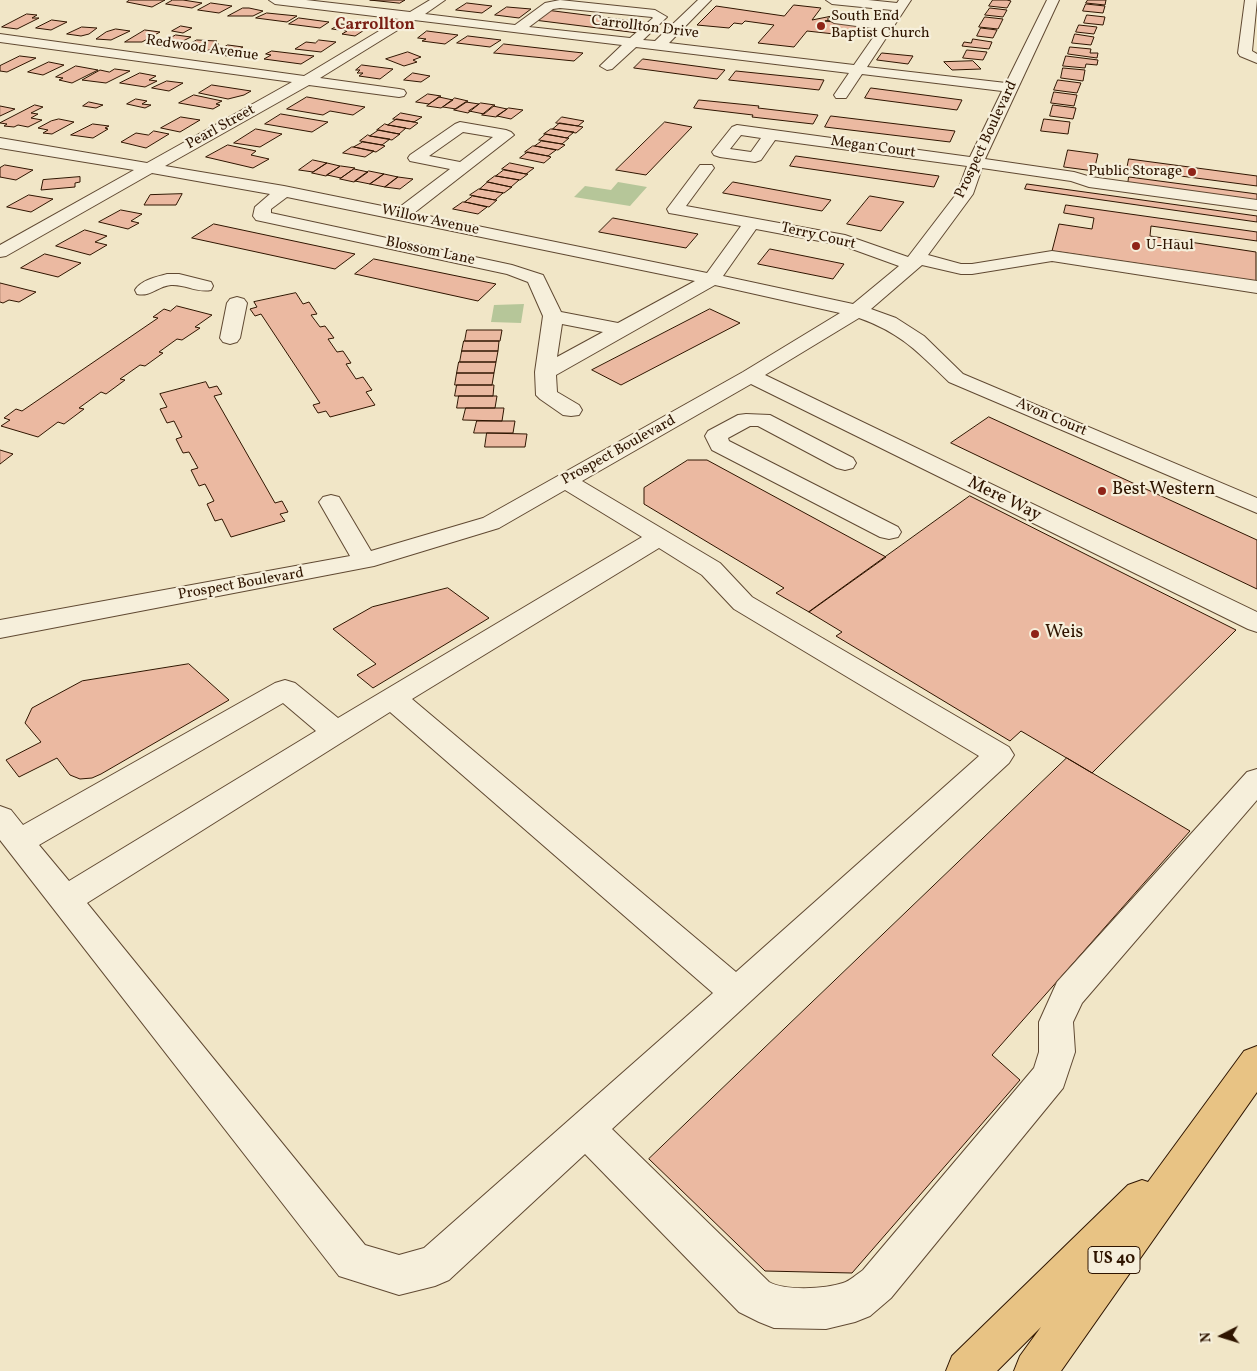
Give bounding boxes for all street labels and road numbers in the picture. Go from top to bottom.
street label: Carrollton Drive [590,12,700,44]
street label: Redwood Avenue [145,32,259,66]
street label: Prospect Boulevard [952,78,1022,202]
street label: Pearl Street [183,102,259,154]
street label: Megan Court [829,133,917,163]
street label: Willow Avenue [379,202,481,240]
street label: Terry Court [779,220,857,254]
street label: Blossom Lane [384,234,476,270]
street label: Avon Court [1013,395,1089,441]
street label: Prospect Boulevard [559,412,679,490]
street label: Mere Way [964,473,1044,527]
street label: Prospect Boulevard [177,565,305,605]
road number: US 40 [1088,1246,1140,1274]

